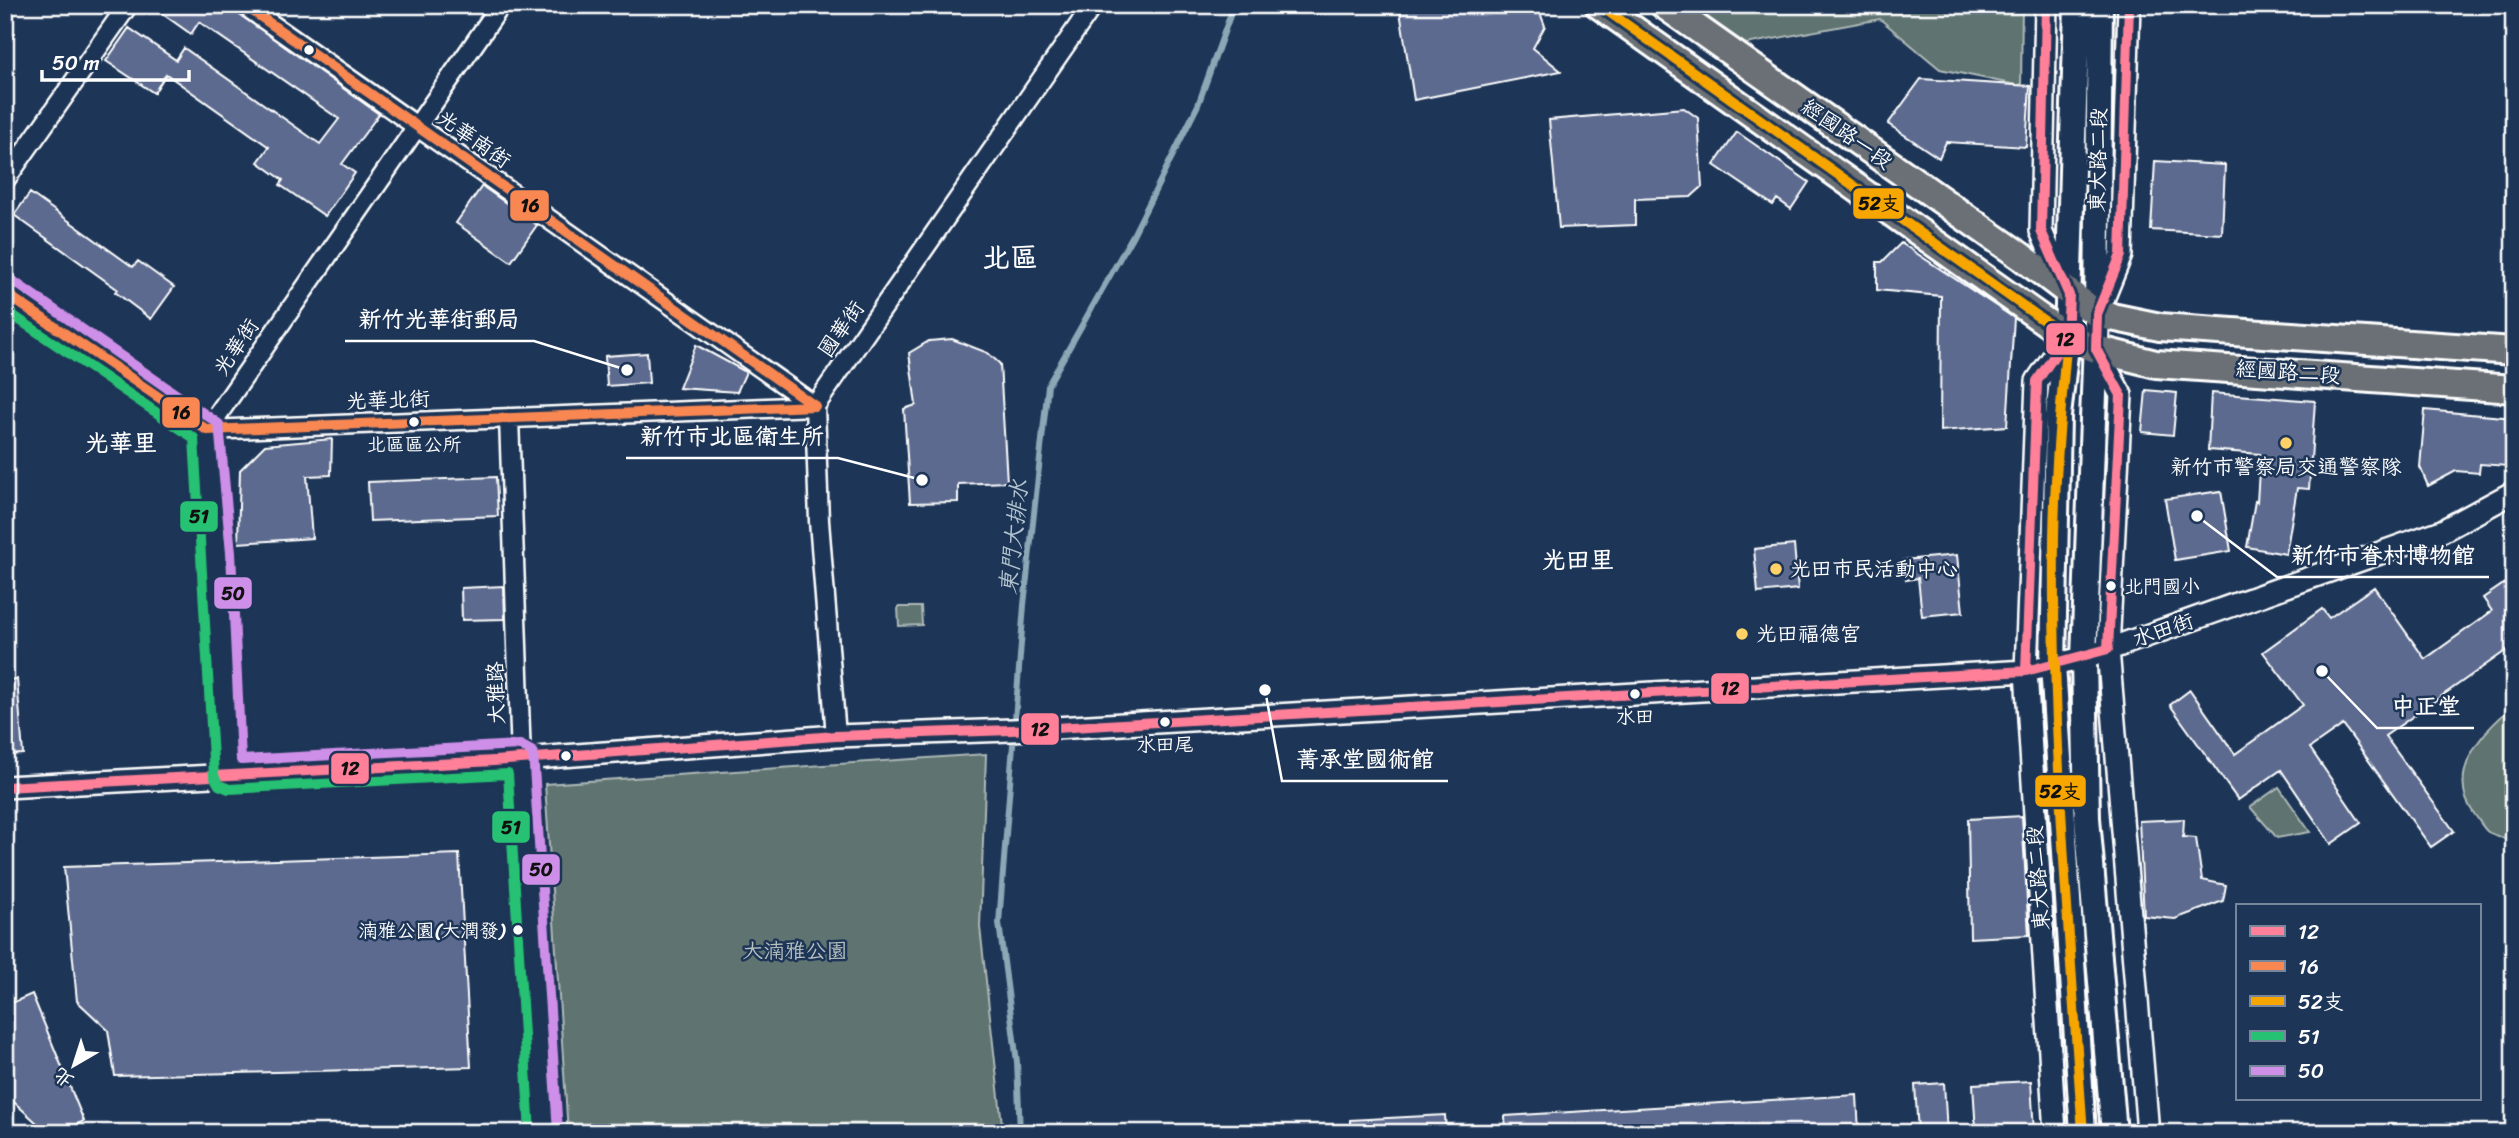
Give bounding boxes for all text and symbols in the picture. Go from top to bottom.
scale bar [42,38,189,82]
unlabelled marker [302,43,316,57]
text: 50 m [52,44,100,82]
street label: 經國路一段 [1793,88,1901,180]
street label: 光華南街 [429,99,519,179]
street label: 東大路二段 [2078,107,2118,213]
line badge: 52支 [1852,187,1905,220]
text: 52支 [1858,187,1900,220]
line badge: 16 [509,189,550,222]
text: 16 [521,189,540,222]
district label: 北區 [982,233,1038,282]
street label: 國華街 [807,292,875,366]
callout: 新竹光華街郵局 [345,297,534,341]
text: 新竹光華街郵局 [359,299,520,340]
street label: 光華街 [203,310,269,384]
line badge: 12 [2045,322,2086,356]
text: 12 [2055,323,2075,356]
street label: 經國路二段 [2234,349,2342,395]
street label: 光華北街 [345,380,431,420]
line badge: 16 [161,396,201,429]
text: 16 [172,396,191,429]
callout: 新竹市北區衛生所 [626,414,838,458]
marker: 北區區公所 [407,415,421,429]
text: 新竹市北區衛生所 [640,416,824,457]
district label: 光華里 [85,422,157,464]
place label: 北區區公所 [366,428,462,461]
marker: 新竹市警察局交通警察隊 [2278,435,2294,451]
place label: 新竹市警察局交通警察隊 [2171,448,2402,486]
water label: 東門大排水 [988,477,1041,596]
line badge: 51 [179,500,219,533]
text: 51 [189,500,209,533]
callout: 新竹市眷村博物館 [2277,533,2489,577]
text: 新竹市眷村博物館 [2291,535,2475,576]
district label: 光田里 [1542,539,1614,581]
place label: 光田市民活動中心 [1790,550,1958,588]
marker: 光田市民活動中心 [1768,561,1784,577]
place label: 北門國小 [2124,570,2200,603]
line badge: 50 [213,576,253,610]
text: 50 [221,577,245,610]
marker: 北門國小 [2104,579,2118,593]
street label: 水田街 [2127,602,2199,658]
place label: 光田福德宮 [1756,615,1861,653]
marker: 光田福德宮 [1734,626,1750,642]
street label: 大雅路 [476,661,516,725]
line badge: 12 [1710,672,1750,705]
text: 12 [1720,672,1740,705]
callout: 中正堂 [2377,684,2474,728]
text: 中正堂 [2392,686,2461,727]
marker: 水田 [1628,687,1642,701]
place label: 水田 [1616,700,1654,733]
line badge: 12 [1020,712,1060,746]
text: 12 [1030,713,1050,746]
marker: 水田尾 [1158,715,1172,729]
place label: 水田尾 [1136,728,1194,761]
callout: 菁承堂國術館 [1282,737,1448,781]
text: 菁承堂國術館 [1296,739,1434,780]
unlabelled marker [559,749,573,763]
line badge: 12 [330,752,370,785]
text: 12 [340,752,360,785]
line badge: 52支 [2034,774,2087,808]
text: 52支 [2039,775,2081,808]
line badge: 51 [491,810,531,844]
text: 51 [501,811,521,844]
street label: 東大路二段 [2015,824,2061,932]
line badge: 50 [521,853,561,886]
text: 50 [529,853,553,886]
legend [2236,904,2480,1100]
text: 12 [2298,913,2319,951]
place label: 湳雅公園(大潤發) [359,914,506,947]
marker: 湳雅公園(大潤發) [511,923,525,937]
park label: 大湳雅公園 [743,932,848,970]
text: 16 [2298,948,2319,986]
text: 52支 [2298,983,2344,1021]
text: 51 [2298,1018,2320,1056]
north arrow [38,1030,108,1100]
text: 50 [2298,1052,2324,1090]
text: 北 [46,1059,81,1097]

